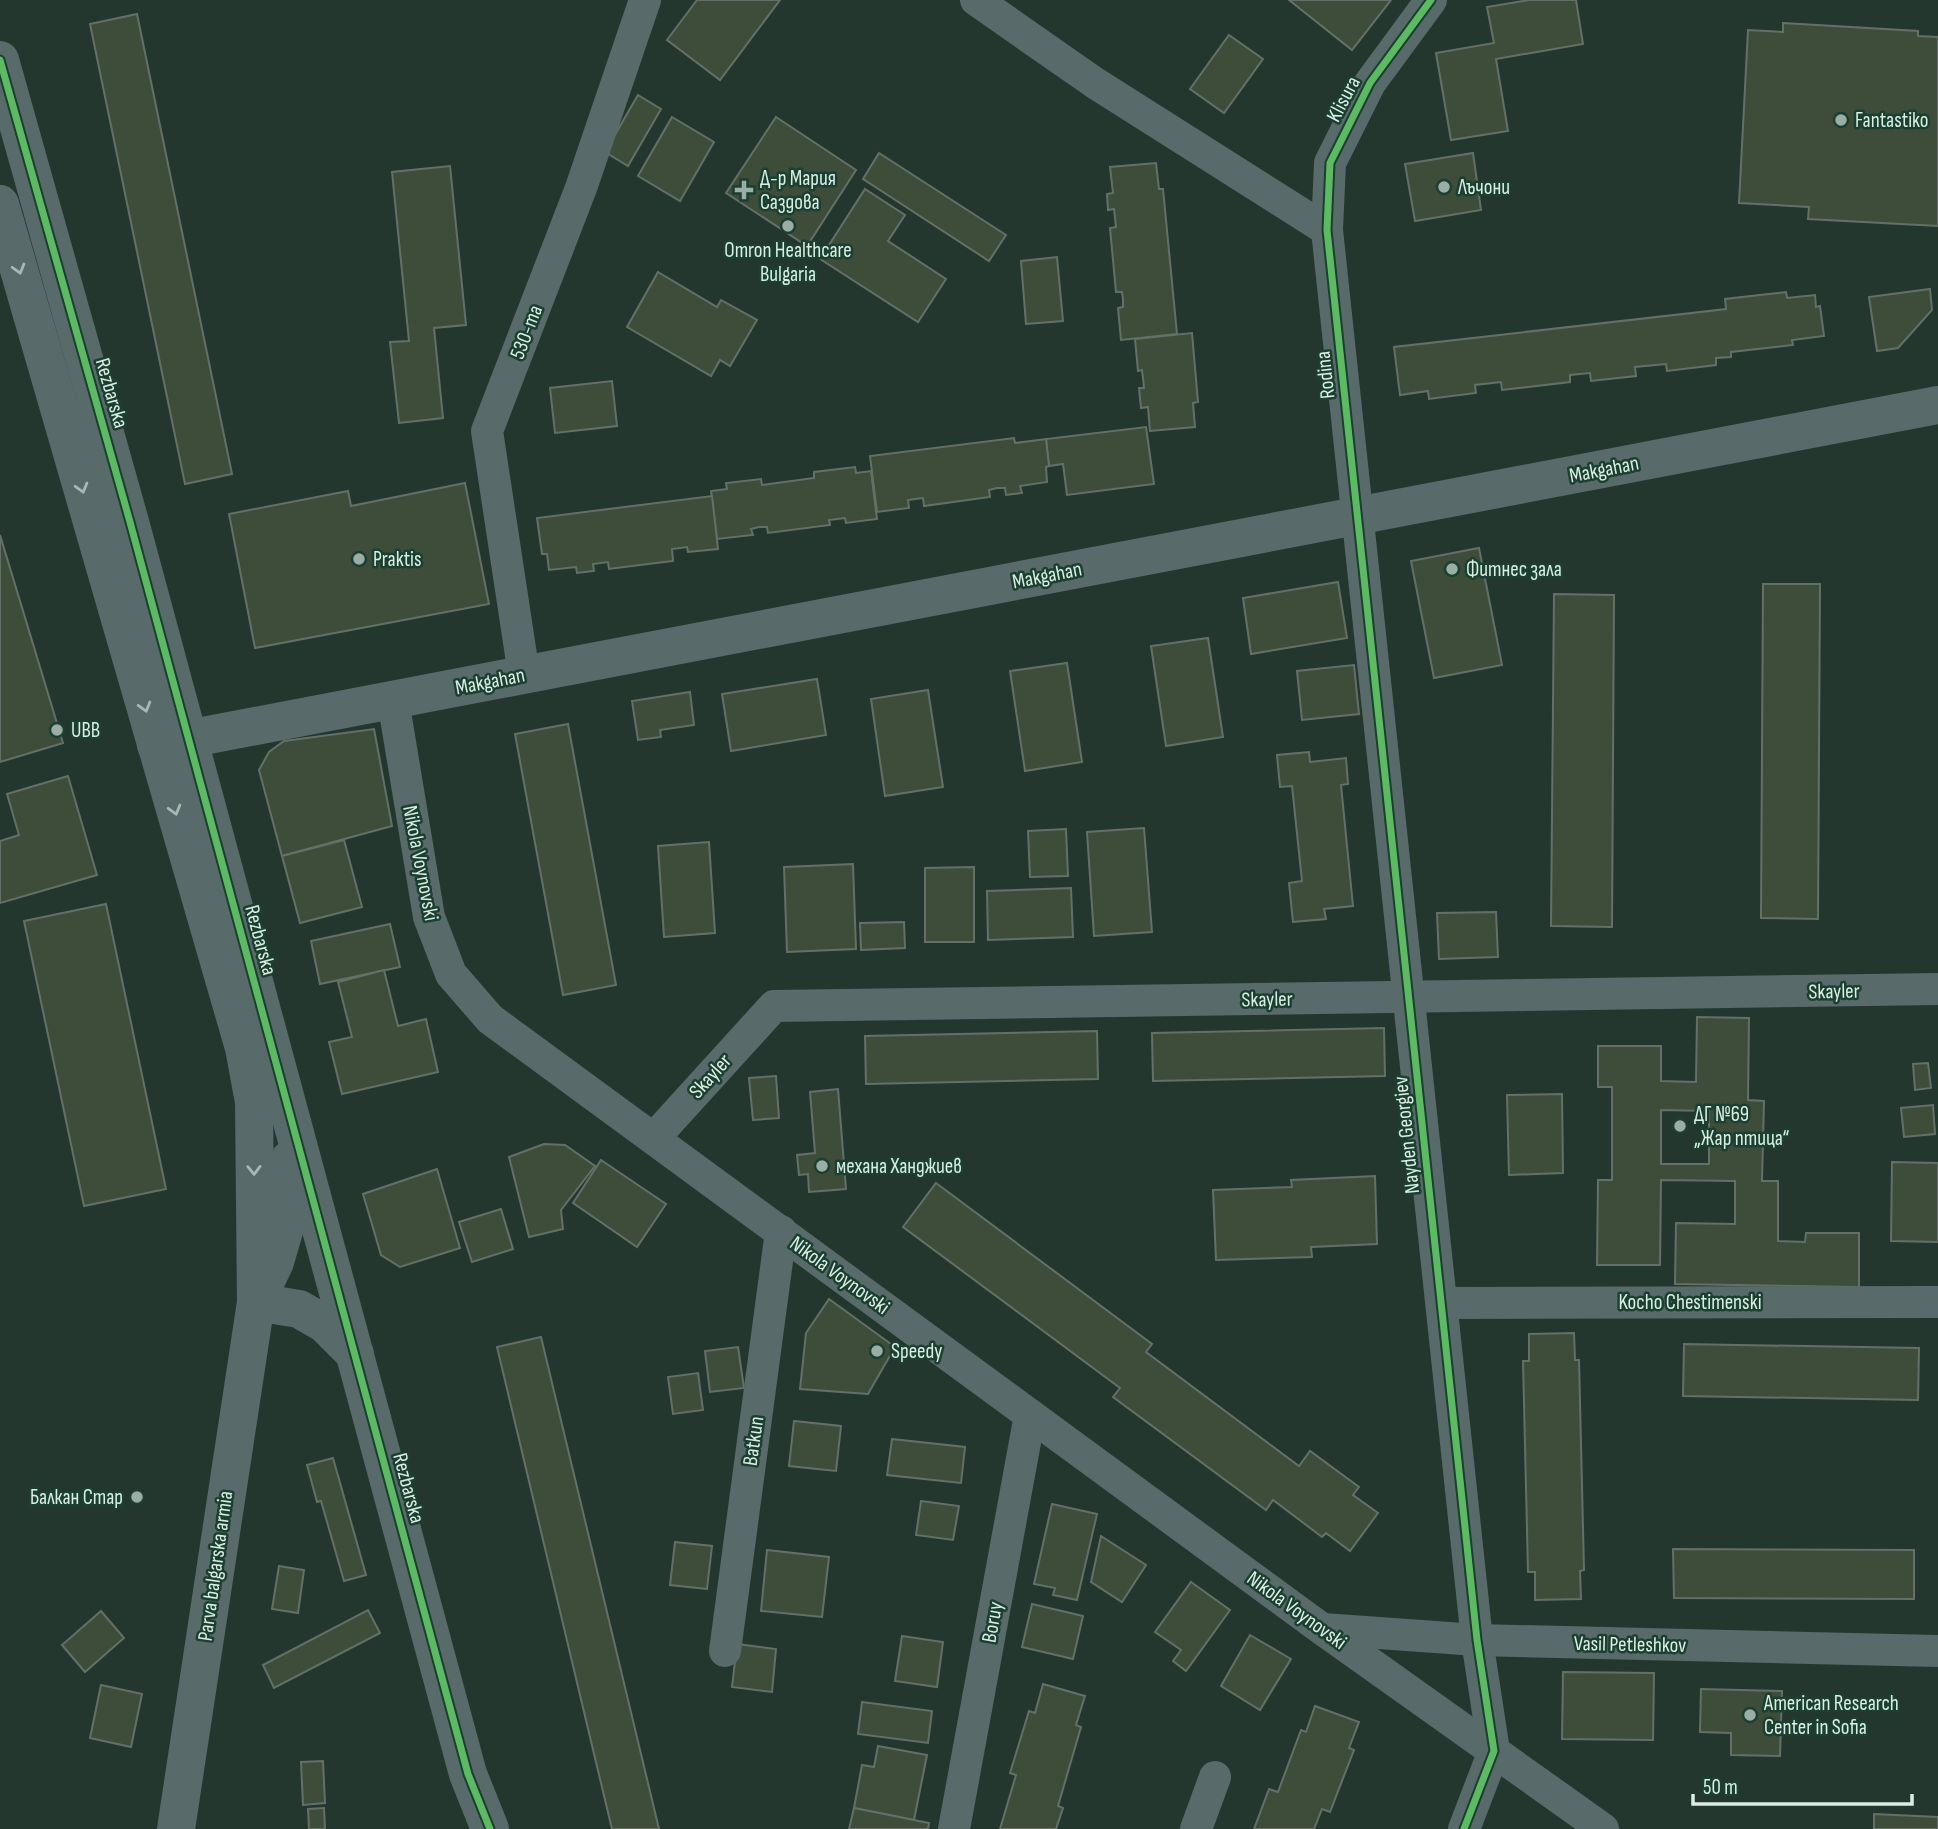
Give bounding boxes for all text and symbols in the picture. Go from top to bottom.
street label: Klisura [1321,72,1366,126]
place label: Fantastiko [1855,108,1928,133]
marker: Fantastiko [1833,112,1849,128]
place label: Д-р Мария Саздова [760,166,836,215]
place label: Лъчони [1457,175,1510,200]
marker: Лъчони [1436,179,1452,195]
marker: Д-р Мария Саздова [734,180,754,200]
marker: Omron Healthcare Bulgaria [780,218,796,234]
place label: Omron Healthcare Bulgaria [724,238,852,287]
one-way arrow [11,263,25,275]
street label: 530-та [505,302,548,363]
street label: Rodina [1311,350,1340,400]
street label: Rezbarska [90,355,133,431]
street label: Makgahan [1567,451,1641,488]
one-way arrow [74,482,89,494]
place label: Praktis [373,547,422,572]
marker: Praktis [351,551,367,567]
street label: Makgahan [1010,557,1084,594]
place label: Фитнес зала [1466,557,1562,582]
marker: Фитнес зала [1444,561,1460,577]
street label: Makgahan [453,663,527,700]
one-way arrow [137,700,151,712]
place label: UBB [71,718,100,743]
marker: UBB [49,722,65,738]
street label: Nikola Voynovski [397,803,444,923]
one-way arrow [166,804,181,816]
street label: Rezbarska [239,902,282,978]
street label: Skayler [1808,979,1860,1004]
street label: Skayler [1241,987,1293,1012]
street label: Skayler [684,1049,737,1104]
street label: Nayden Georgiev [1388,1075,1425,1195]
place label: ДГ №69 „Жар птица“ [1694,1102,1789,1151]
marker: ДГ №69 „Жар птица“ [1672,1118,1688,1134]
place label: механа Ханджиев [836,1154,962,1179]
marker: механа Ханджиев [814,1158,830,1174]
one-way arrow [246,1165,262,1176]
street label: Nikola Voynovski [785,1231,894,1320]
street label: Kocho Chestimenski [1618,1290,1762,1315]
place label: Speedy [891,1339,942,1364]
marker: Speedy [869,1343,885,1359]
street label: Batkun [738,1415,769,1467]
street label: Rezbarska [387,1450,430,1526]
place label: Балкан Стар [30,1485,123,1510]
marker: Балкан Стар [129,1489,145,1505]
street label: Parva balgarska armia [193,1489,238,1643]
street label: Nikola Voynovski [1242,1566,1351,1655]
street label: Boruy [977,1600,1008,1644]
street label: Vasil Petleshkov [1574,1631,1686,1658]
place label: American Research Center in Sofia [1763,1691,1899,1740]
marker: American Research Center in Sofia [1742,1707,1758,1723]
scale bar [1693,1762,1912,1806]
text: 50 m [1703,1775,1738,1800]

